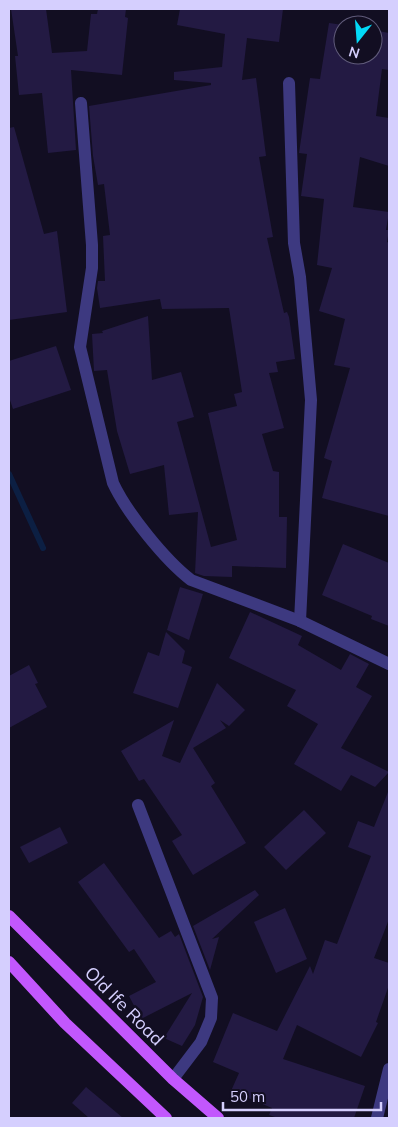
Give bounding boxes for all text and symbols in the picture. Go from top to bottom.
north arrow [333,15,383,65]
text: N [347,42,362,63]
street label: Old Ife Road [80,961,169,1050]
scale bar [223,1080,380,1112]
text: 50 m [230,1087,265,1106]

